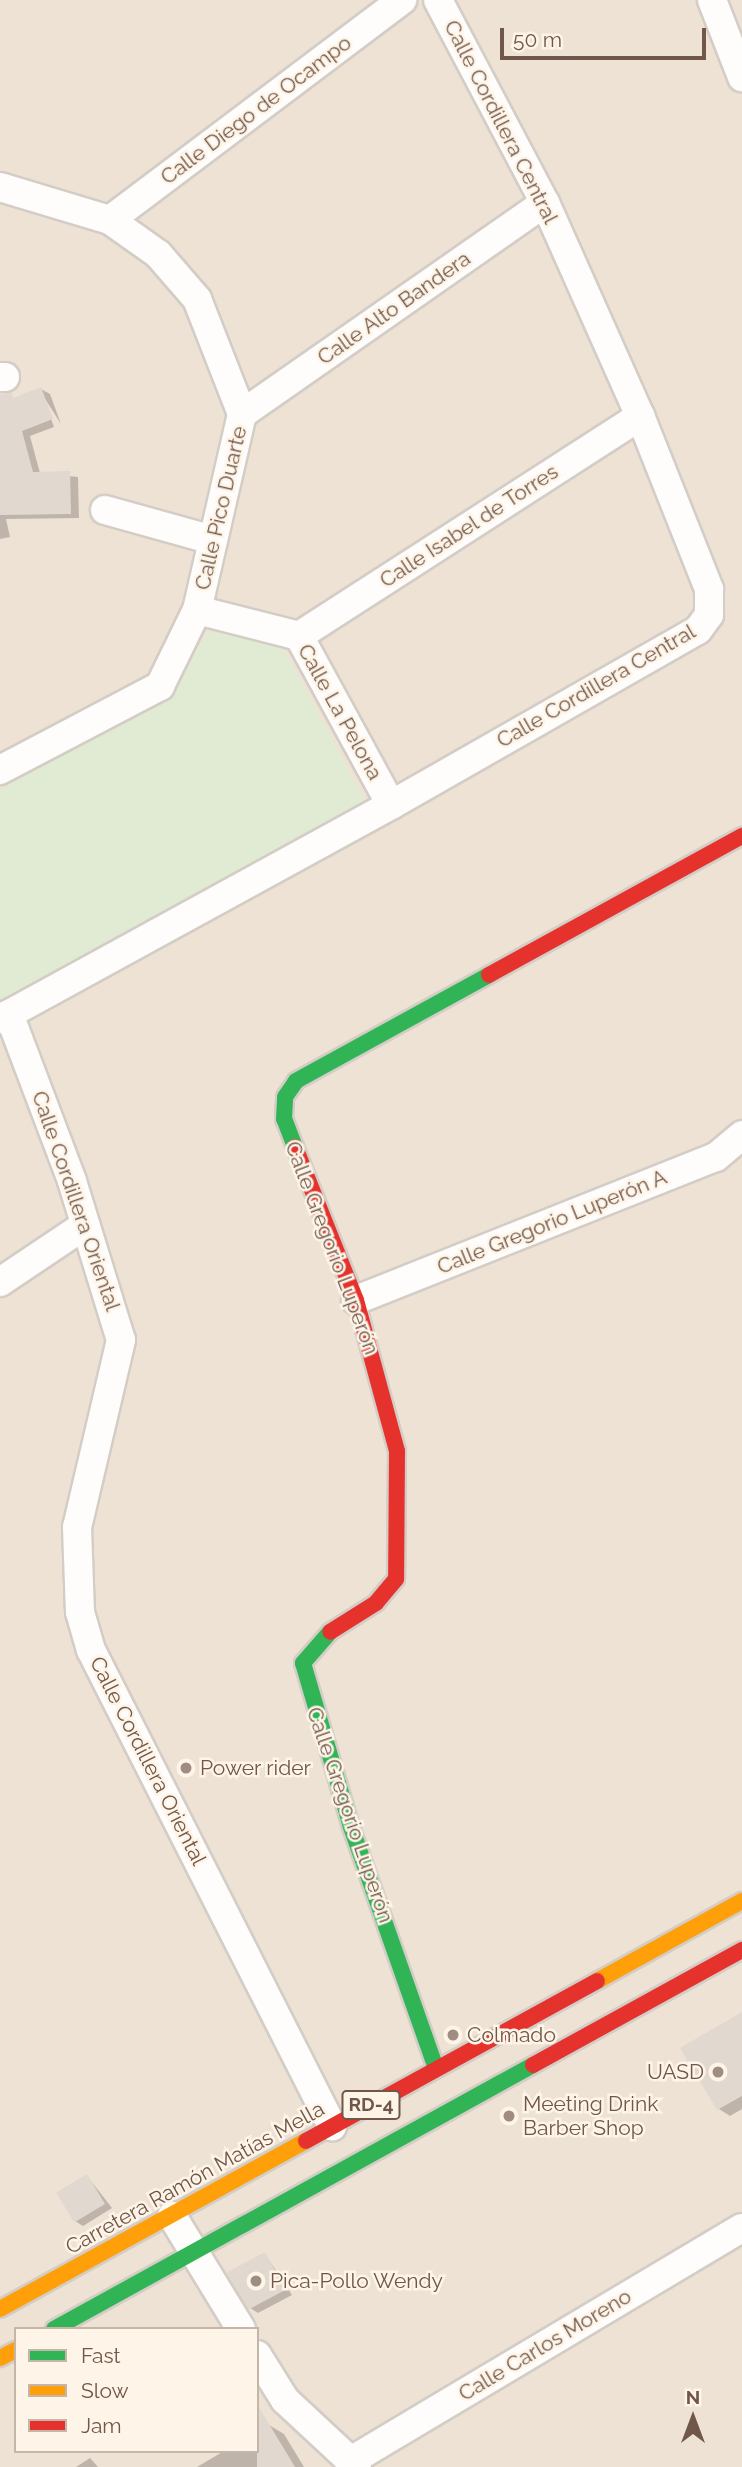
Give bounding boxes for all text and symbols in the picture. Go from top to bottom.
scale bar [504,14,710,58]
street label: Calle Cordillera Central [439,16,563,228]
text: 50 m [513,27,562,52]
street label: Calle Diego de Ocampo [156,30,356,190]
street label: Calle Alto Bandera [312,246,476,370]
street label: Calle Pico Duarte [190,424,252,592]
street label: Calle Isabel de Torres [375,459,563,593]
street label: Calle Cordillera Central [492,619,700,753]
street label: Calle La Pelona [292,640,388,784]
street label: Calle Cordillera Oriental [27,1088,125,1314]
street label: Calle Gregorio Luperón [280,1138,384,1358]
street label: Calle Gregorio Luperón A [433,1164,671,1280]
street label: Calle Cordillera Oriental [84,1652,212,1870]
street label: Calle Gregorio Luperón [301,1704,399,1926]
place label: Power rider [200,1755,311,1781]
marker: Power rider [178,1760,194,1776]
place label: Colmado [467,2022,556,2048]
marker: Colmado [445,2027,461,2043]
place label: UASD [647,2059,704,2085]
marker: UASD [710,2064,726,2080]
road number: RD-4 [341,2090,401,2120]
place label: Meeting Drink Barber Shop [523,2091,658,2141]
street label: Carretera Ramón Matías Mella [61,2096,329,2260]
marker: Meeting Drink Barber Shop [501,2108,517,2124]
place label: Pica-Pollo Wendy [270,2268,444,2294]
marker: Pica-Pollo Wendy [248,2273,264,2289]
street label: Calle Carlos Moreno [454,2284,636,2406]
legend [14,2327,259,2453]
text: Fast [81,2343,121,2368]
text: Slow [81,2378,129,2403]
north arrow [658,2383,728,2453]
text: N [686,2386,700,2408]
text: Jam [81,2413,122,2438]

